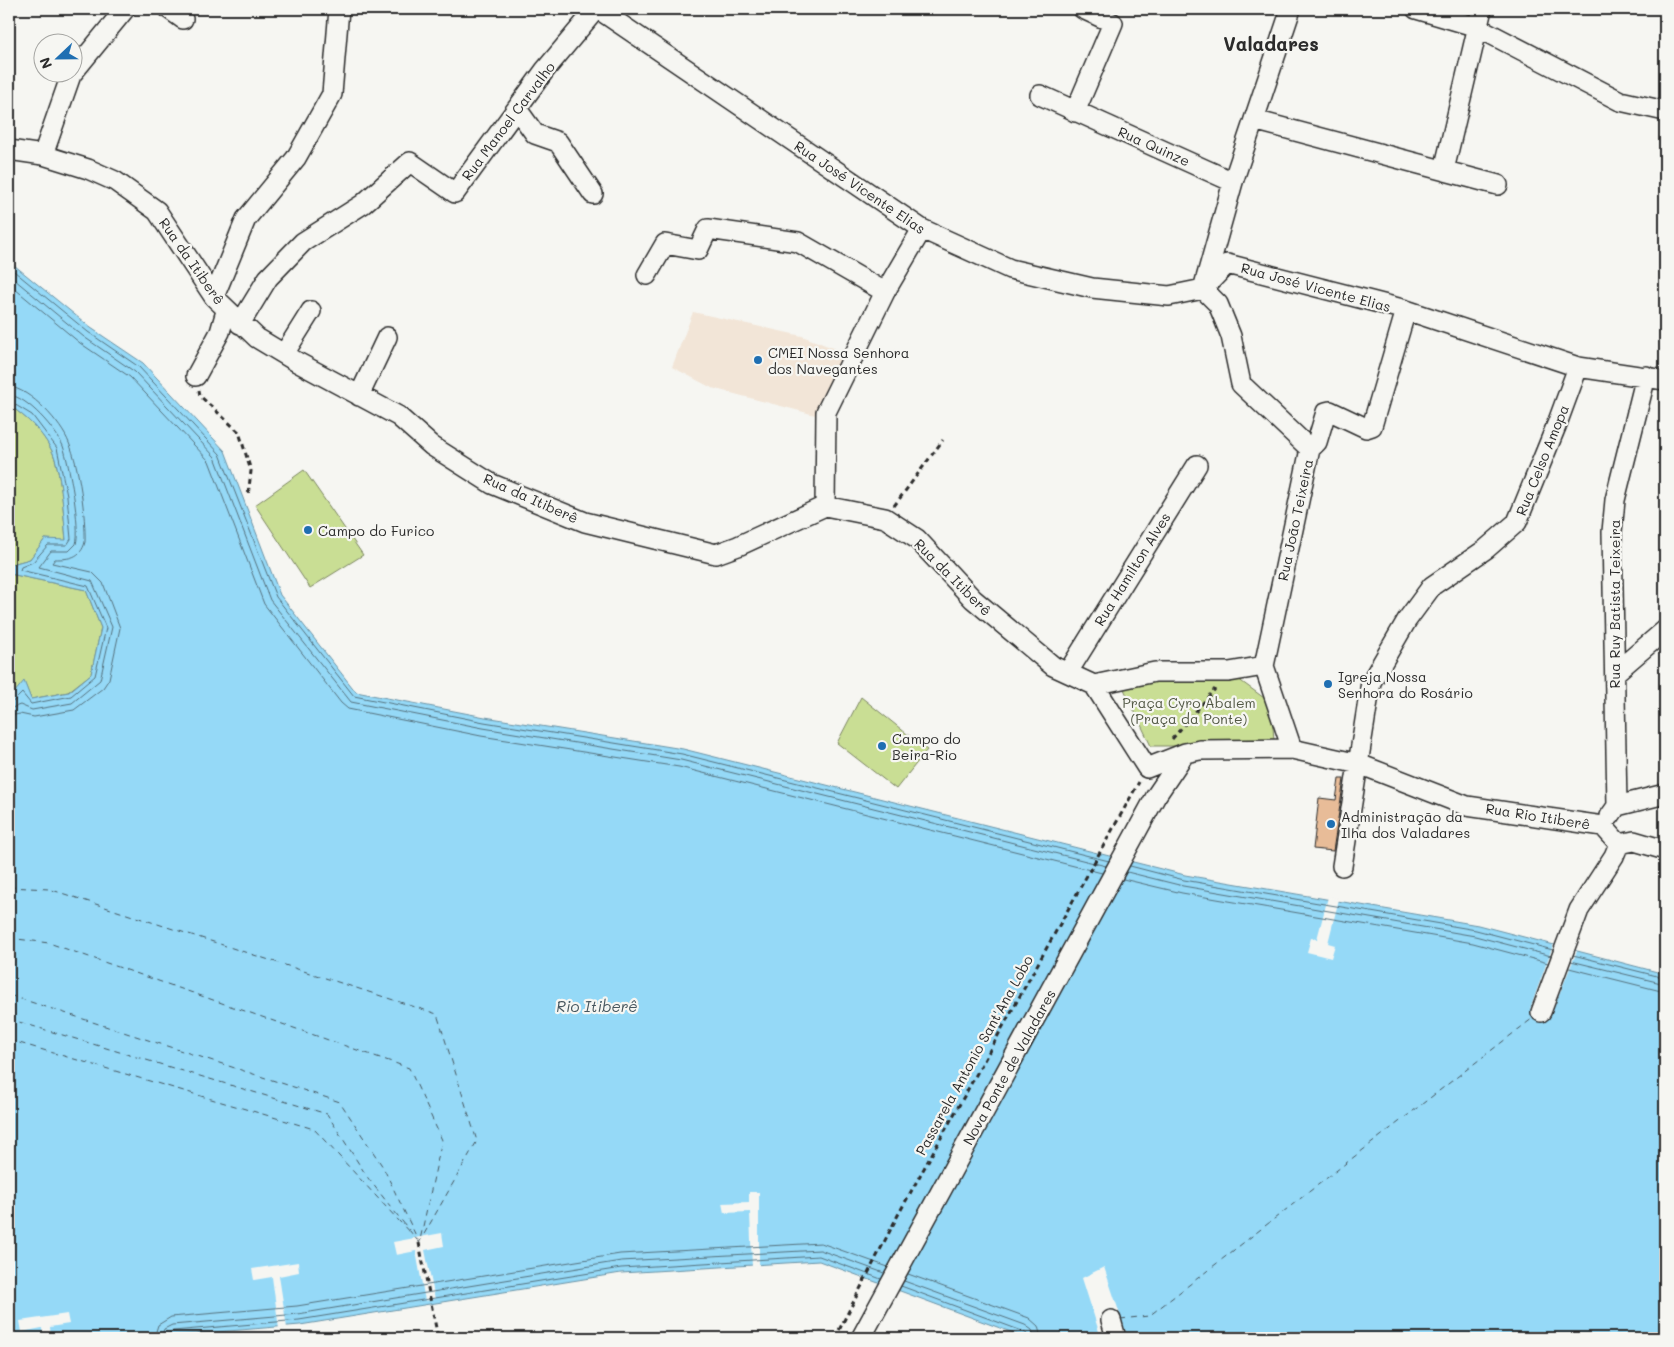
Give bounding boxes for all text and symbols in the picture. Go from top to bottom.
district label: Valadares [1223,31,1319,56]
north arrow [32,32,82,82]
text: N [35,55,56,72]
street label: Rua Manoel Carvalho [457,58,559,184]
street label: Rua Quinze [1115,122,1193,170]
street label: Rua José Vicente Elias [791,136,929,238]
street label: Rua da Itiberê [155,214,229,308]
street label: Rua José Vicente Elias [1239,258,1393,316]
place label: CMEI Nossa Senhora dos Navegantes [768,343,909,378]
marker: CMEI Nossa Senhora dos Navegantes [752,354,764,366]
street label: Rua Celso Amopa [1511,402,1573,518]
street label: Rua João Teixeira [1273,457,1317,583]
street label: Rua da Itiberê [481,469,581,527]
street label: Rua Hamilton Alves [1089,509,1175,629]
street label: Rua Ruy Batista Teixeira [1605,520,1624,688]
place label: Campo do Furico [318,521,434,540]
marker: Campo do Furico [302,524,314,536]
street label: Rua da Itiberê [910,534,996,620]
place label: Igreja Nossa Senhora do Rosário [1338,667,1473,702]
marker: Igreja Nossa Senhora do Rosário [1322,678,1334,690]
park label: Praça Cyro Abalem (Praça da Ponte) [1122,693,1256,728]
place label: Campo do Beira-Rio [892,729,960,764]
marker: Campo do Beira-Rio [876,740,888,752]
street label: Rua Rio Itiberê [1484,798,1592,834]
place label: Administração da Ilha dos Valadares [1341,807,1470,842]
marker: Administração da Ilha dos Valadares [1325,818,1337,830]
street label: Passarela Antonio Sant'Ana Lobo [911,952,1037,1158]
street label: Nova Ponte de Valadares [958,986,1060,1148]
water label: Rio Itiberê [556,996,638,1016]

